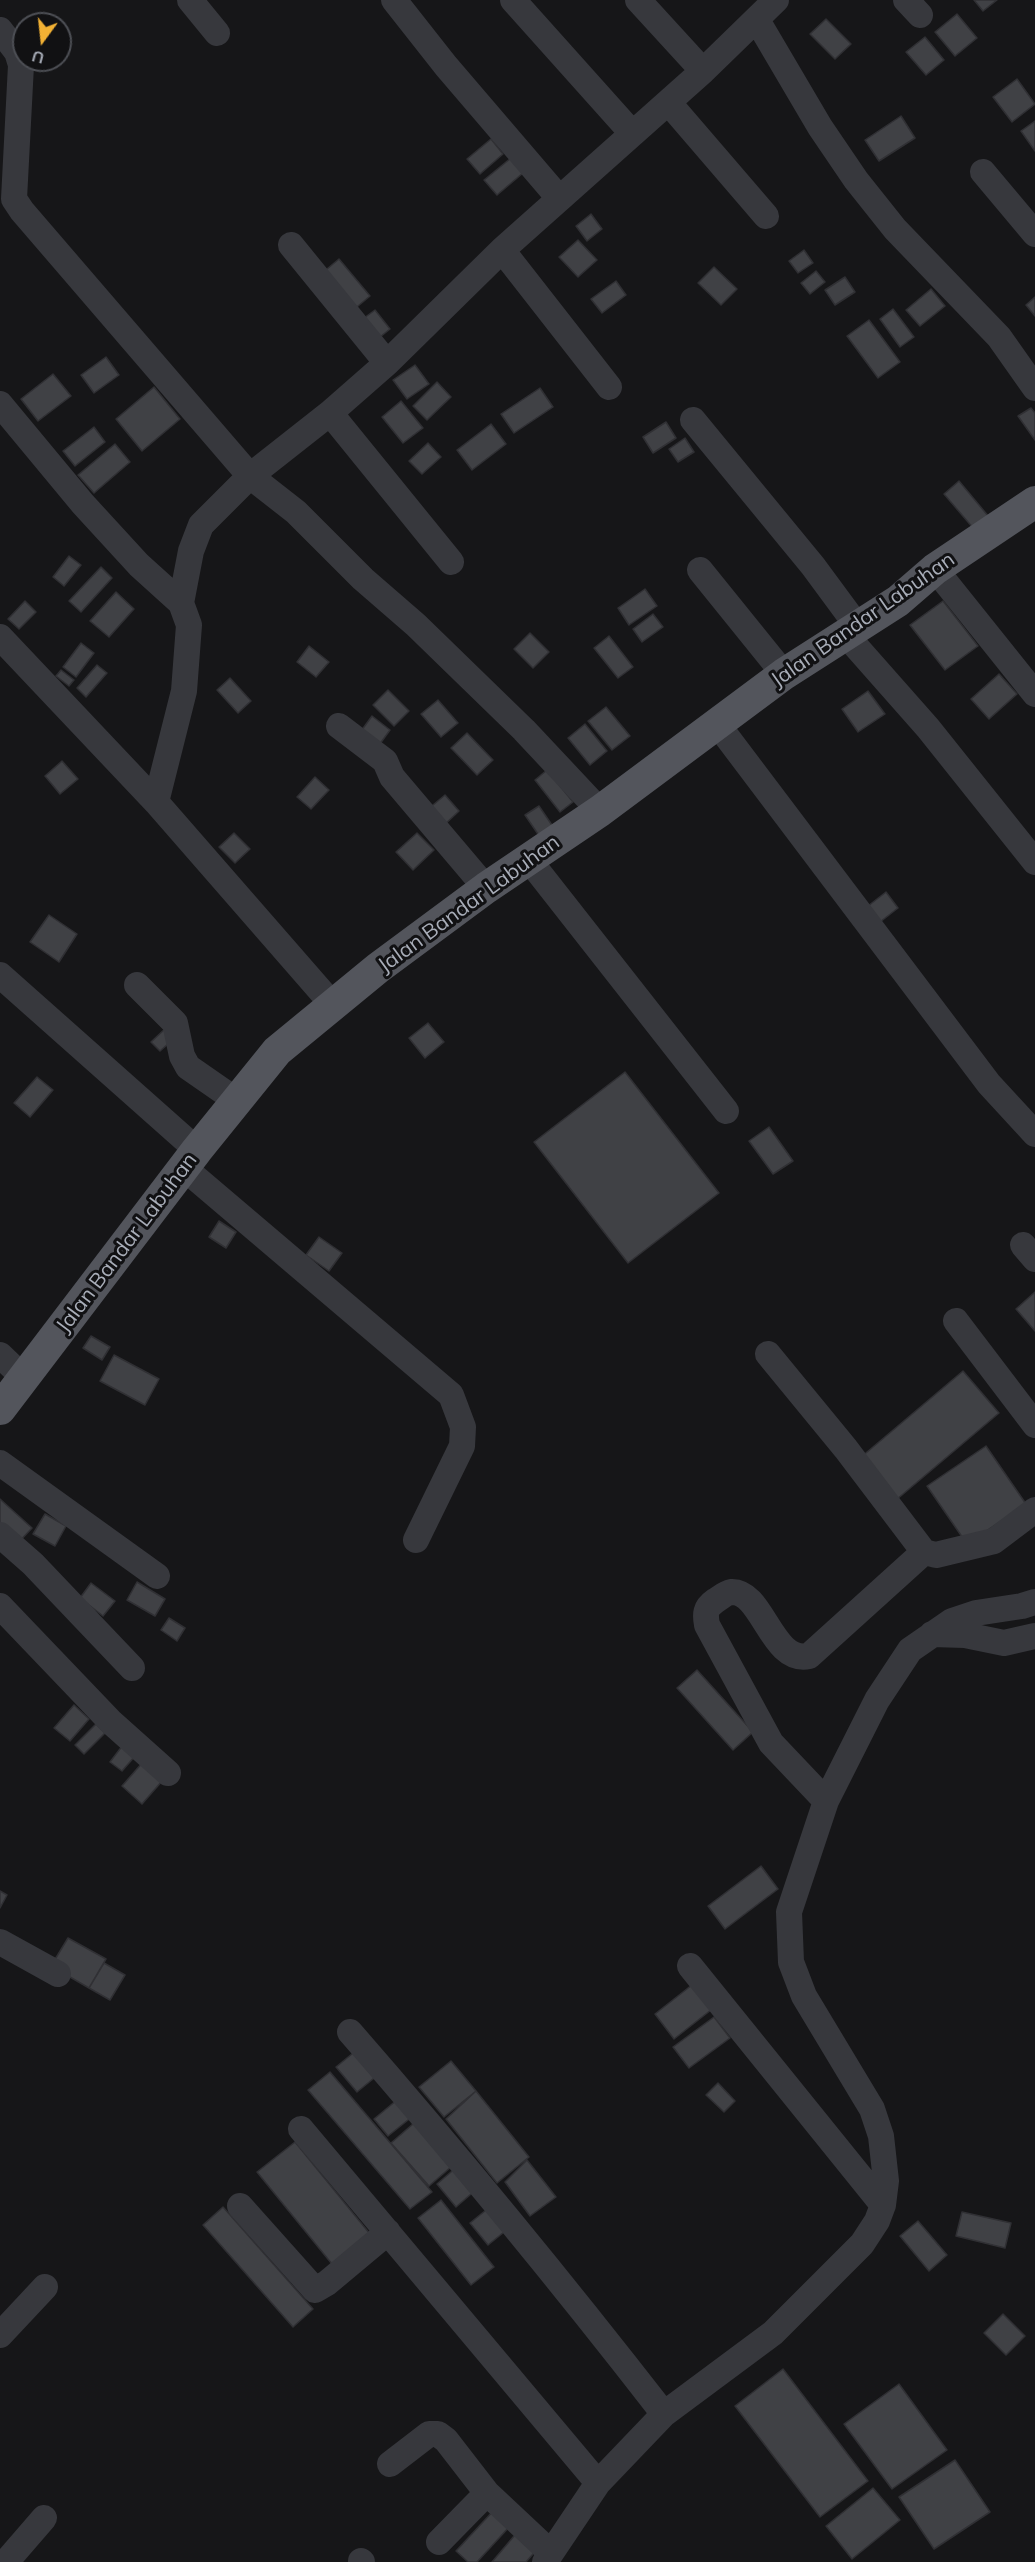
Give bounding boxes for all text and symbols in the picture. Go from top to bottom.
north arrow [12,12,72,72]
text: U [30,46,46,69]
street label: Jalan Bandar Labuhan [766,547,960,693]
street label: Jalan Bandar Labuhan [373,830,565,978]
street label: Jalan Bandar Labuhan [51,1148,203,1338]

